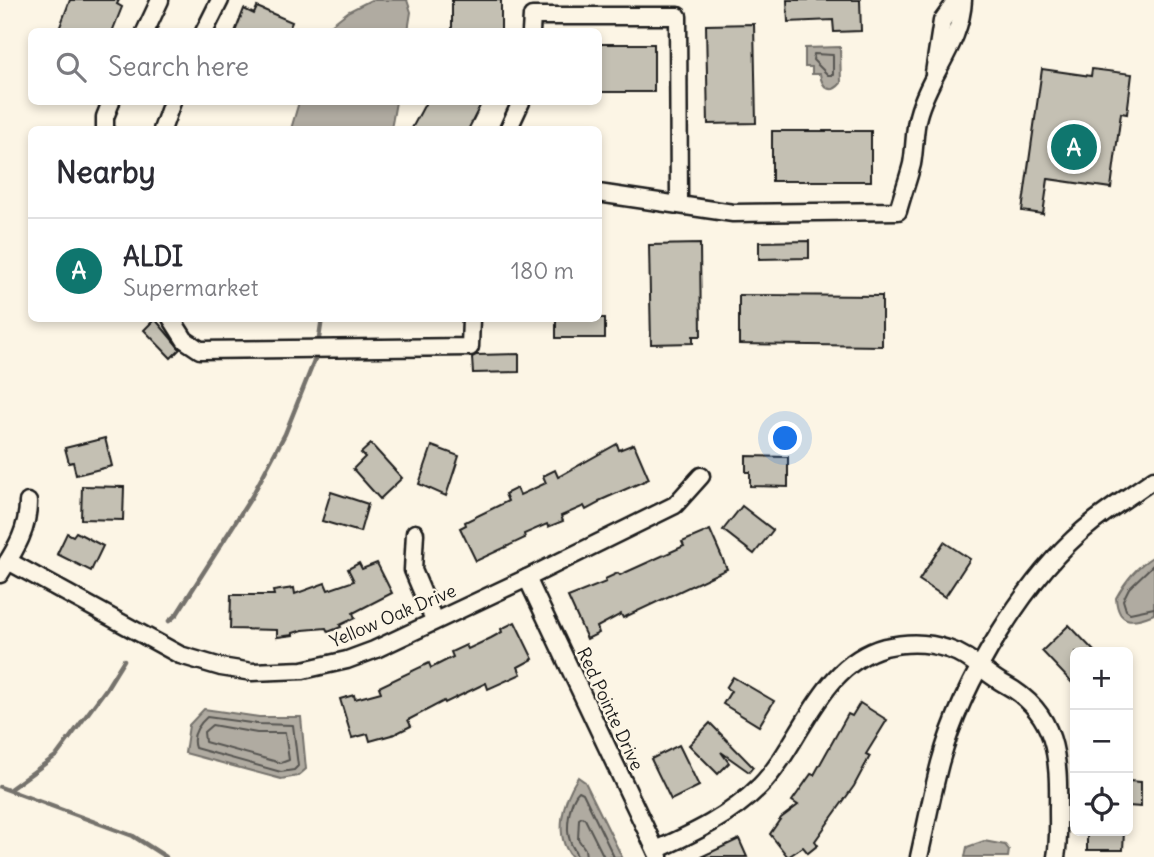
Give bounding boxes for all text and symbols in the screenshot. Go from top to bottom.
search box [28,28,602,105]
icon: search [52,48,90,86]
text: Search here [108,50,249,83]
pin: A [1051,121,1097,173]
text: Nearby [56,153,156,191]
text: ALDI [123,240,183,273]
text: A [72,256,86,285]
text: 180 m [511,256,574,285]
text: Supermarket [123,273,259,302]
your location [768,421,802,455]
street label: Yellow Oak Drive [326,579,460,653]
street label: Red Pointe Drive [572,644,649,774]
map controls [1070,647,1133,836]
button: + [1070,647,1133,710]
button: − [1070,710,1133,773]
button: locate [1070,773,1133,836]

